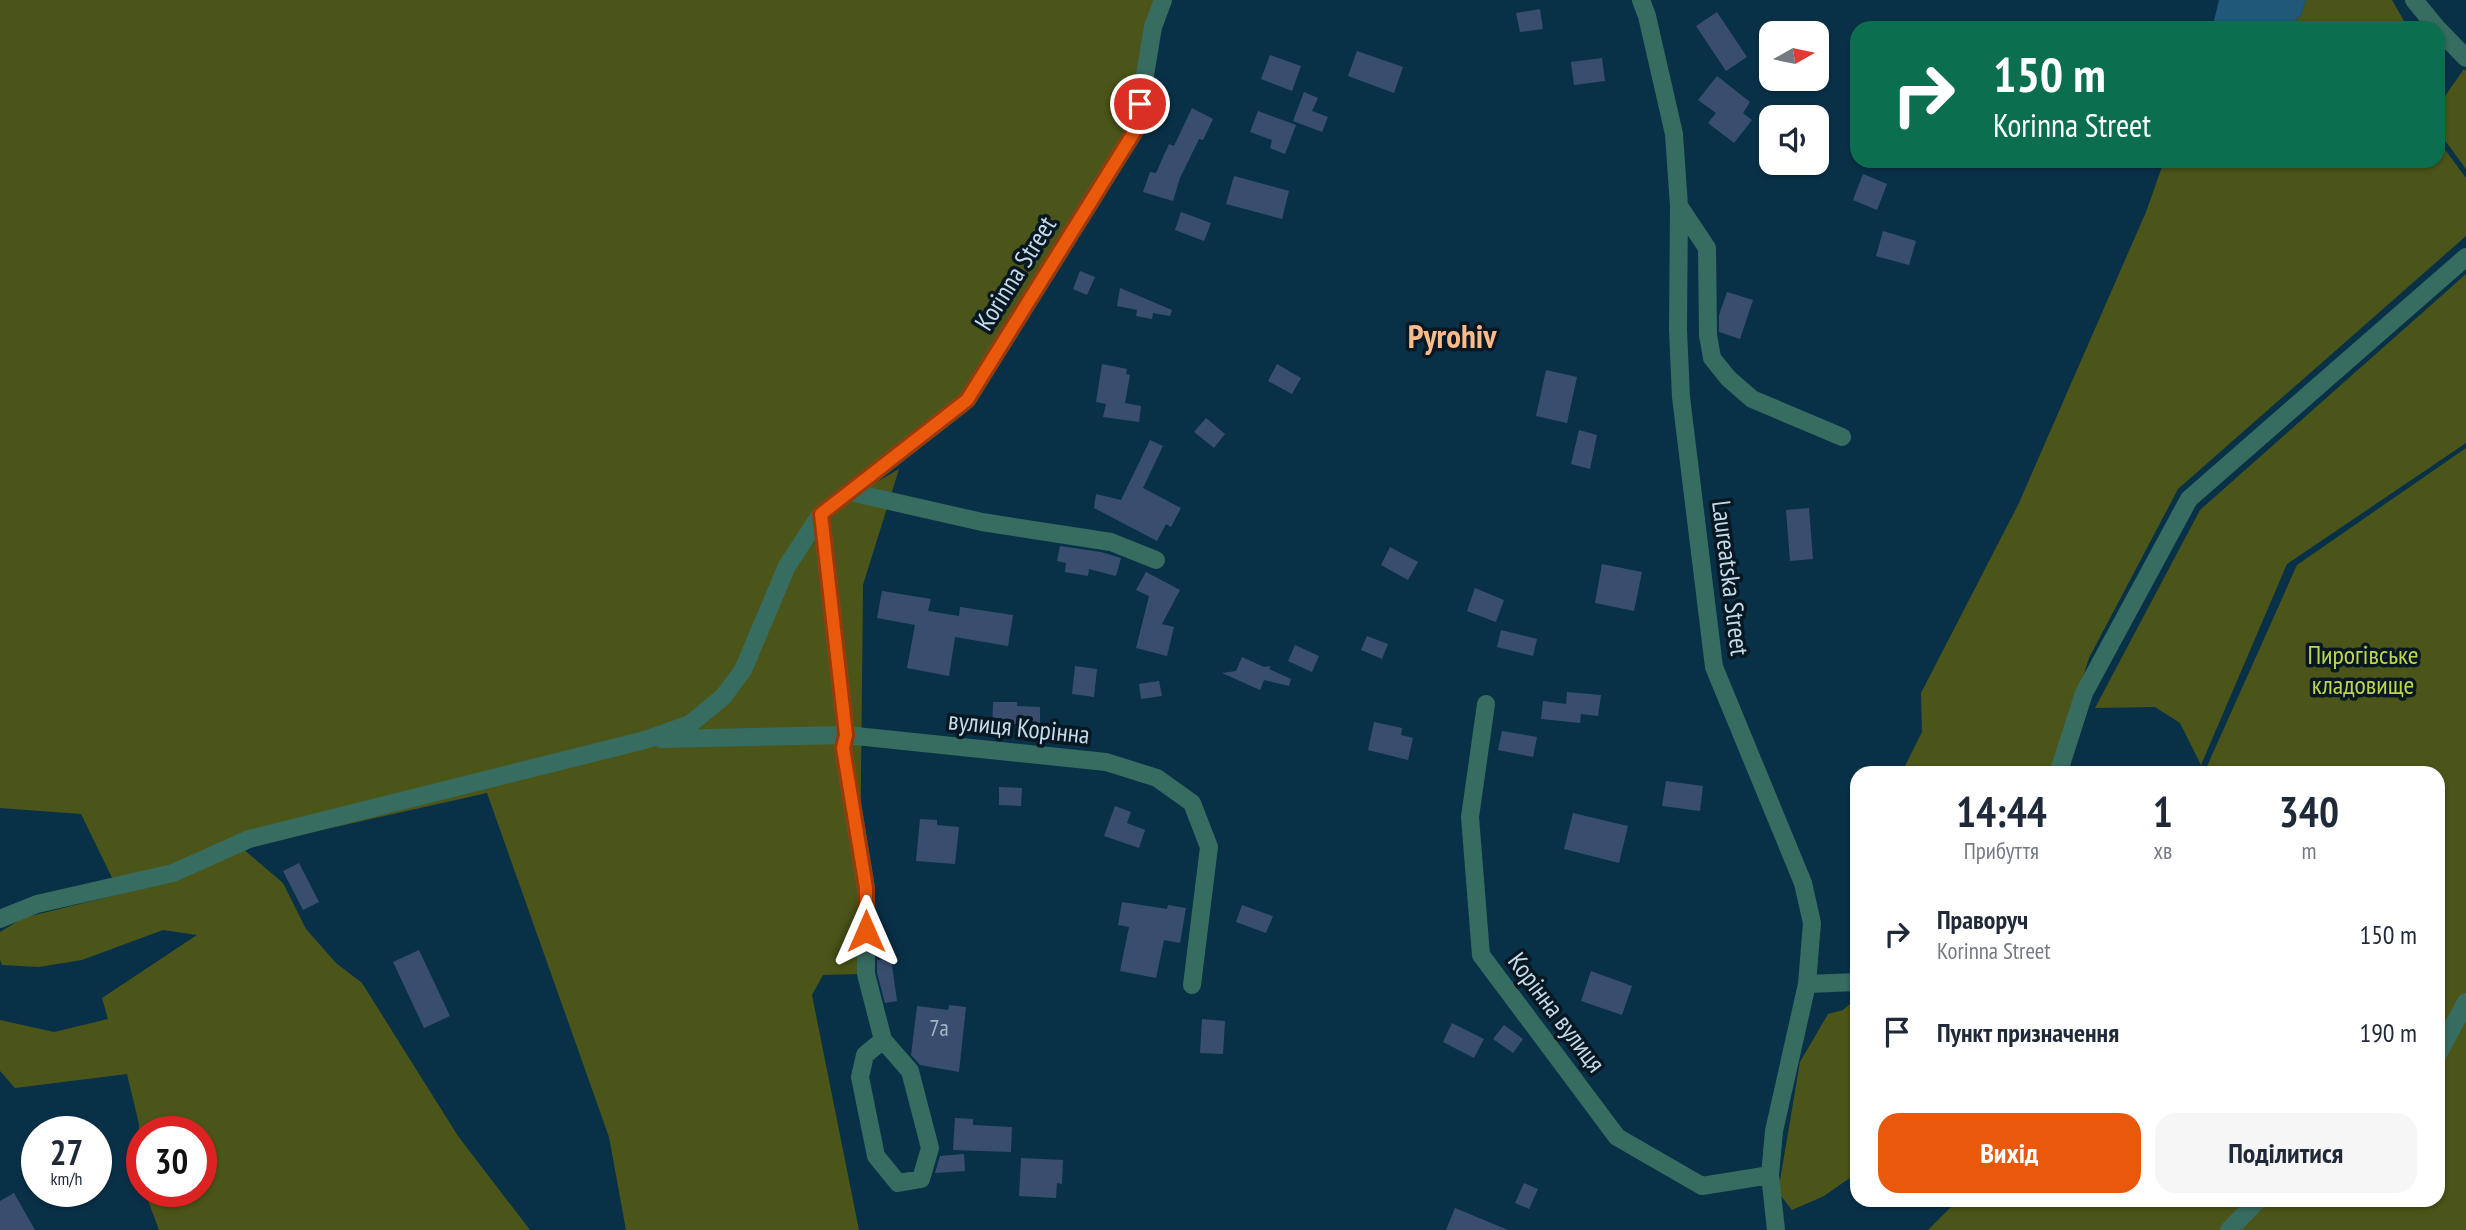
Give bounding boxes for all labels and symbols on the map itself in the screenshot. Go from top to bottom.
north arrow [1759,21,1829,91]
pin [1110,74,1170,134]
street label: Korinna Street [967,210,1063,336]
district label: Pyrohiv [1408,314,1497,357]
street label: Laureatska Street [1705,499,1757,657]
park label: Пирогівське кладовище [2307,638,2419,701]
street label: вулиця Корінна [947,703,1091,751]
position arrow [829,894,903,968]
street label: Корінна вулиця [1501,945,1613,1079]
house number: 7а [929,1013,949,1042]
speed limit sign: 30 [126,1116,217,1207]

